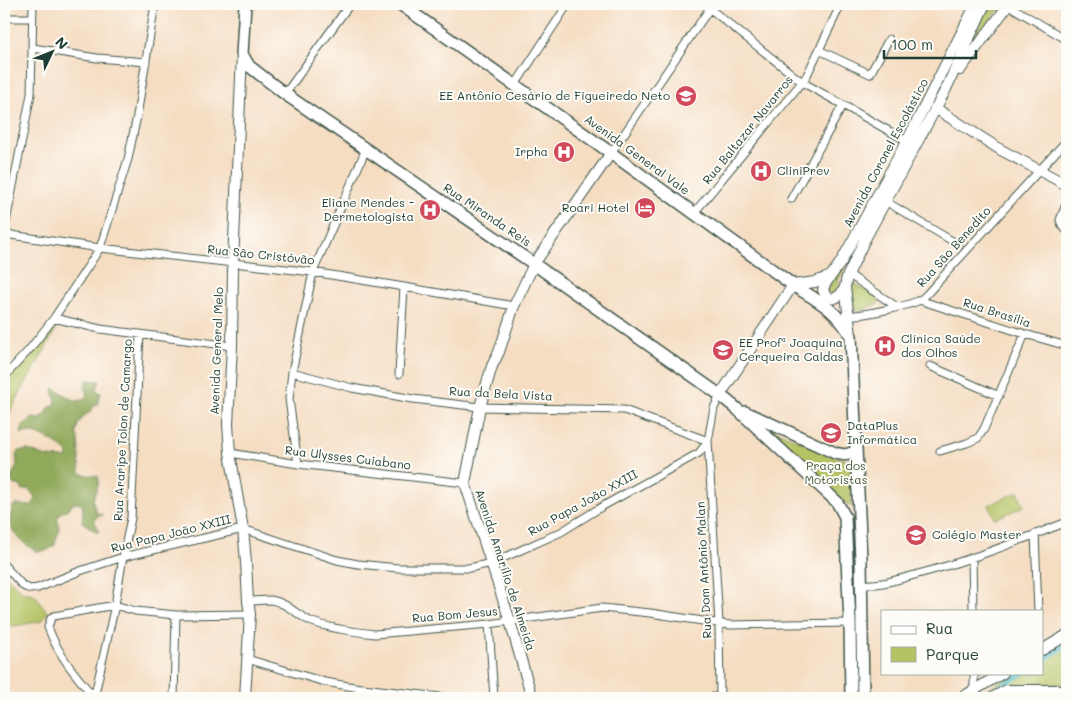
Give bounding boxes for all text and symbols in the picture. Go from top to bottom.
north arrow [28,28,78,78]
scale bar [884,28,976,60]
text: N [51,32,72,53]
text: 100 m [891,34,933,54]
street label: Rua Baltazar Navarros [698,72,796,187]
street label: Avenida Coronel Escolástico [839,75,931,230]
school or university icon: EE Antônio Cesário de Figueiredo Neto [674,84,698,108]
place label: EE Antônio Cesário de Figueiredo Neto [439,87,670,103]
street label: Avenida General Vale [582,111,693,198]
hospital icon: Irpha [552,140,576,164]
place label: Irpha [515,143,548,159]
hospital icon: CliniPrev [749,159,773,183]
place label: CliniPrev [777,162,830,178]
street label: Rua Miranda Reis [441,179,535,250]
place label: Eliane Mendes - Dermetologista [322,194,414,224]
hotel icon: Roari Hotel [633,196,657,220]
hospital icon: Eliane Mendes - Dermetologista [418,198,442,222]
place label: Roari Hotel [562,199,629,215]
street label: Rua São Benedito [913,203,994,290]
street label: Rua São Cristóvão [207,240,316,268]
street label: Avenida General Melo [206,287,226,415]
street label: Rua Brasília [961,294,1033,331]
place label: Clínica Saúde dos Olhos [901,330,981,360]
place label: EE Profª Joaquina Cerqueira Caldas [739,334,844,364]
hospital icon: Clínica Saúde dos Olhos [873,334,897,358]
school or university icon: EE Profª Joaquina Cerqueira Caldas [711,338,735,362]
street label: Rua Araripe Tolon de Camargo [109,339,135,521]
street label: Rua da Bela Vista [449,382,553,404]
place label: DataPlus Informática [847,417,917,447]
school or university icon: DataPlus Informática [819,421,843,445]
street label: Rua Ulysses Cuiabano [284,441,412,473]
park label: Praça dos Motoristas [804,457,868,487]
street label: Rua Papa João XXIII [525,465,640,539]
street label: Avenida Amarílio de Almeida [472,487,540,652]
street label: Rua Dom Antônio Malan [691,501,715,639]
street label: Rua Papa João XXIII [109,510,232,556]
school or university icon: Colégio Master [904,523,928,547]
place label: Colégio Master [932,526,1022,542]
street label: Rua Bom Jesus [411,602,499,626]
legend [881,610,1044,674]
text: Rua [926,618,953,638]
text: Parque [926,644,979,664]

